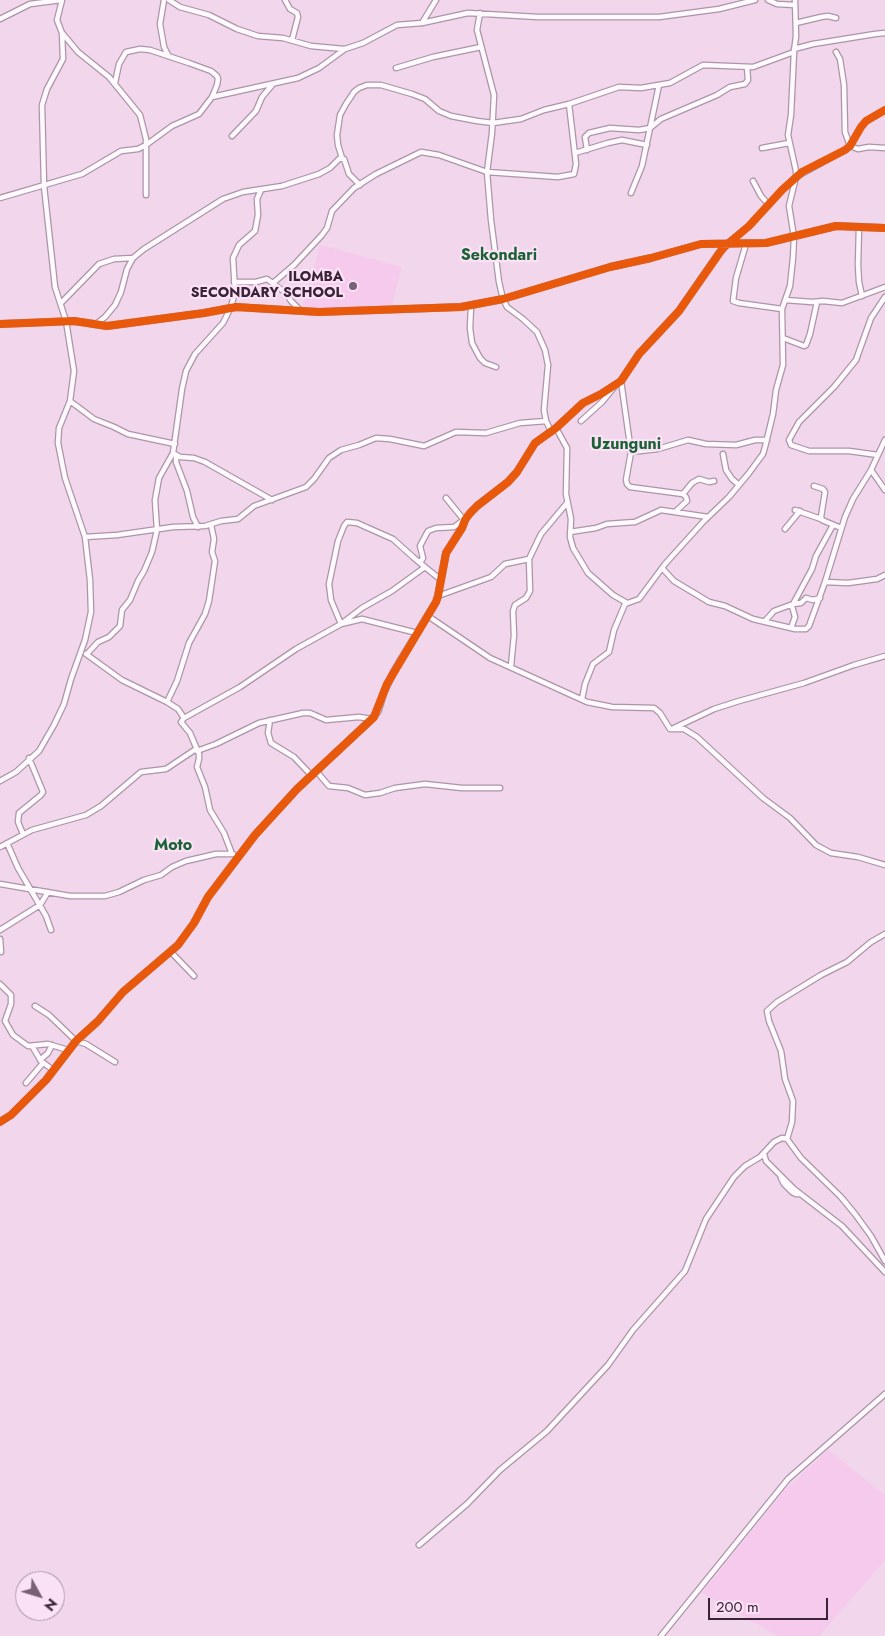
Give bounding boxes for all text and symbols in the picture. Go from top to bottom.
district label: Sekondari [461,246,537,266]
place label: ILOMBA SECONDARY SCHOOL [191,270,343,302]
marker: ILOMBA SECONDARY SCHOOL [347,280,359,292]
district label: Uzunguni [591,435,661,455]
district label: Moto [154,836,192,856]
north arrow [15,1571,65,1621]
scale bar [710,1588,830,1620]
text: N [40,1594,62,1615]
text: 200 m [716,1596,759,1618]

